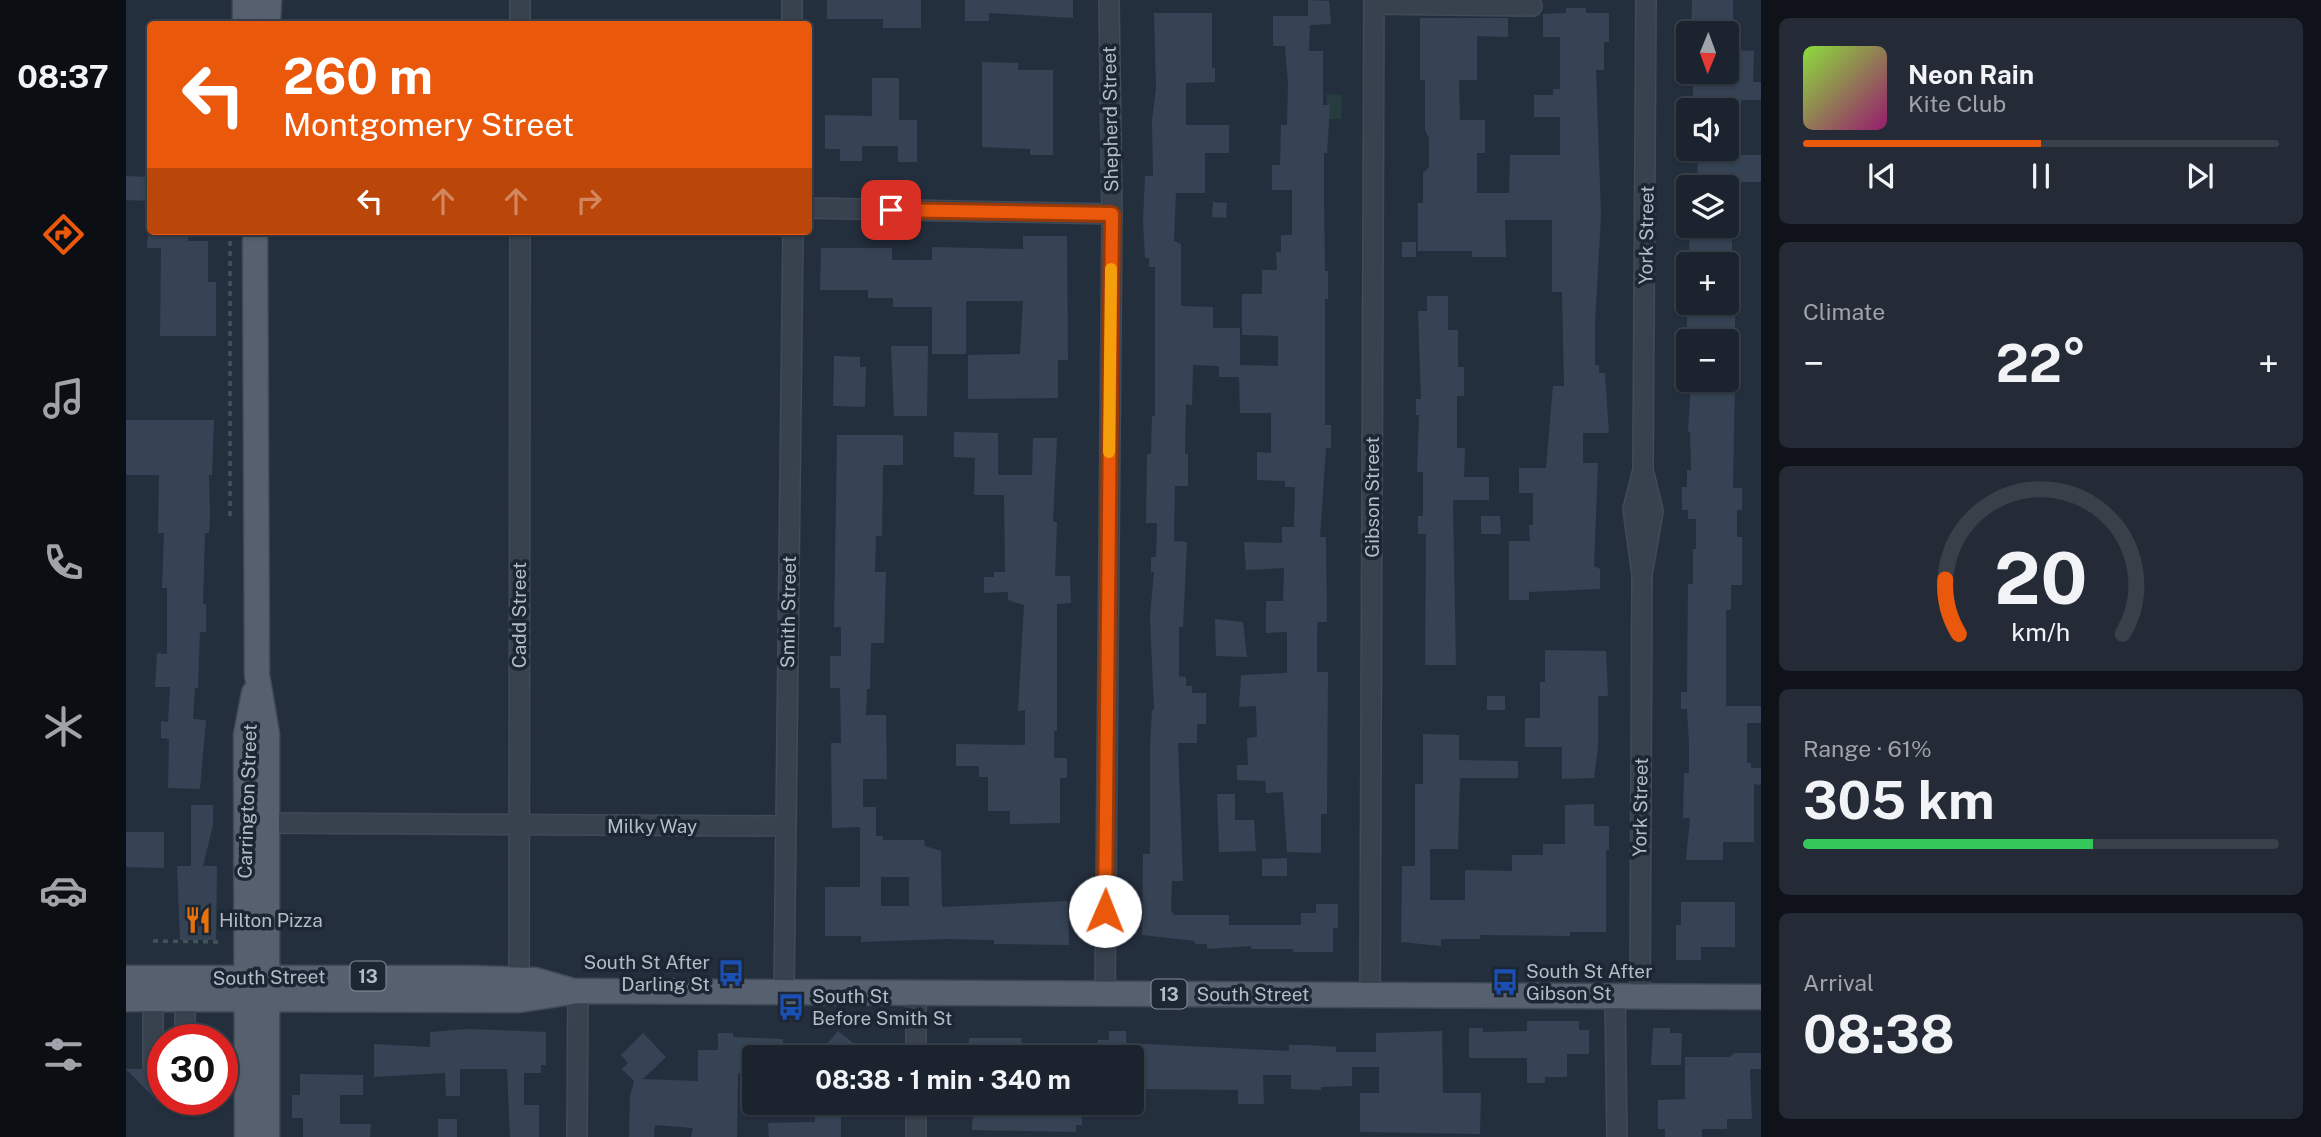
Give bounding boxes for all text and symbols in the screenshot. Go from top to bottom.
north arrow [1676,21,1740,84]
map controls [1676,21,1739,392]
street label: Shepherd Street [1098,46,1122,192]
text: 260 m [283,47,433,105]
icon: left [168,49,259,140]
text: 08:37 [17,58,109,95]
text: Neon Rain [1908,59,2034,90]
text: Kite Club [1908,90,2006,117]
button: sound [1676,98,1739,161]
text: Montgomery Street [283,106,574,143]
icon: previous [1863,157,1901,195]
icon: pause [2022,157,2060,195]
icon: next [2181,157,2219,195]
button: layers [1676,175,1739,238]
pin [861,180,921,240]
icon: left [351,182,389,220]
icon: ahead [424,182,462,220]
icon: ahead [497,182,535,220]
icon: right [570,182,608,220]
street label: York Street [1634,185,1658,285]
icon: arrive [872,191,910,229]
icon: directions [39,210,88,259]
button: + [1676,252,1739,315]
text: Climate [1803,298,1885,325]
button: − [1676,329,1739,392]
text: 22° [1996,333,2086,394]
text: − [1803,341,1824,386]
text: + [2258,341,2279,386]
icon: music [39,374,88,423]
street label: Gibson Street [1361,436,1383,558]
text: 20 [1994,536,2088,621]
icon: phone [39,538,88,587]
street label: Smith Street [776,556,800,668]
street label: Cadd Street [508,562,530,668]
text: km/h [2012,617,2070,647]
icon: climate [39,702,88,751]
street label: Carrington Street [233,723,261,879]
text: Range · 61% [1803,735,1932,762]
street label: York Street [1628,757,1652,857]
text: 305 km [1803,770,1994,831]
street label: Milky Way [607,815,697,837]
icon: car [39,866,88,915]
position arrow [1068,874,1142,948]
restaurant icon: Hilton Pizza [183,905,213,935]
place label: Hilton Pizza [219,909,323,931]
place label: South St After Darling St [583,951,710,995]
bus stop icon: South St After Darling St [716,958,746,988]
place label: South St After Gibson St [1526,960,1653,1004]
road number: 13 [350,961,386,990]
street label: South Street [212,965,326,989]
bus stop icon: South St After Gibson St [1490,967,1520,997]
text: Arrival [1803,969,1874,996]
road number: 13 [1152,979,1186,1009]
street label: South Street [1197,983,1309,1005]
place label: South St Before Smith St [812,985,952,1029]
bus stop icon: South St Before Smith St [776,992,806,1022]
text: 08:38 [1803,1004,1955,1065]
speed limit sign: 30 [147,1024,238,1115]
icon: filters [39,1030,88,1079]
text: 08:38 · 1 min · 340 m [815,1064,1071,1095]

